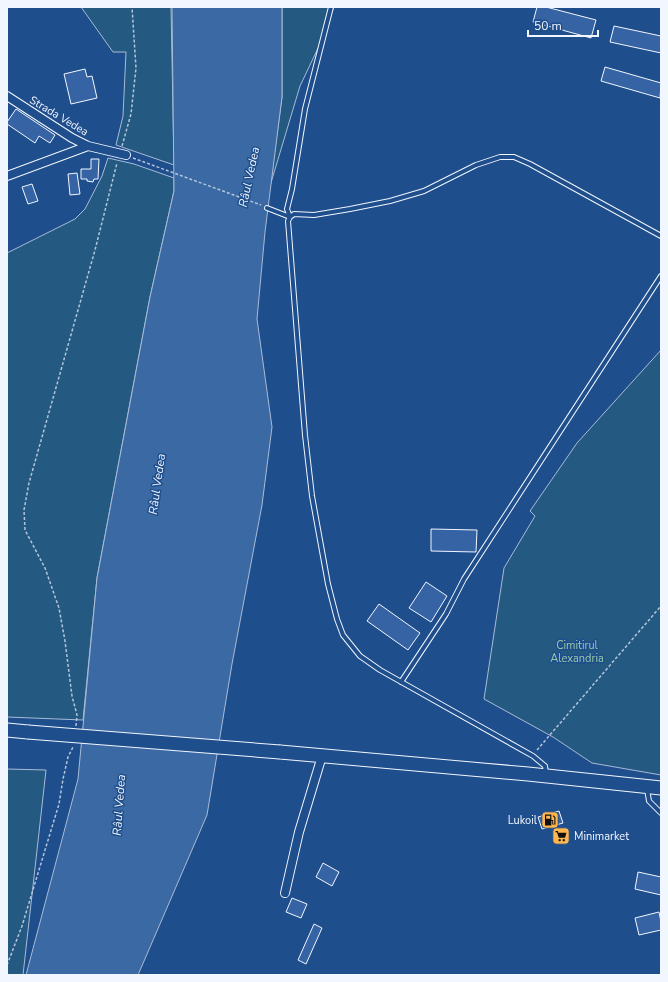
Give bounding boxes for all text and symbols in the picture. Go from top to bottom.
scale bar [528,12,598,38]
text: 50 m [534,18,562,34]
street label: Strada Vedea [27,93,91,140]
water label: Râul Vedea [235,145,263,209]
water label: Râul Vedea [145,452,169,516]
park label: Cimitirul Alexandria [550,638,604,666]
water label: Râul Vedea [109,774,129,836]
fuel station icon: Lukoil [540,810,560,830]
place label: Lukoil [508,813,538,828]
supermarket icon: Minimarket [551,826,571,846]
place label: Minimarket [574,829,629,844]

